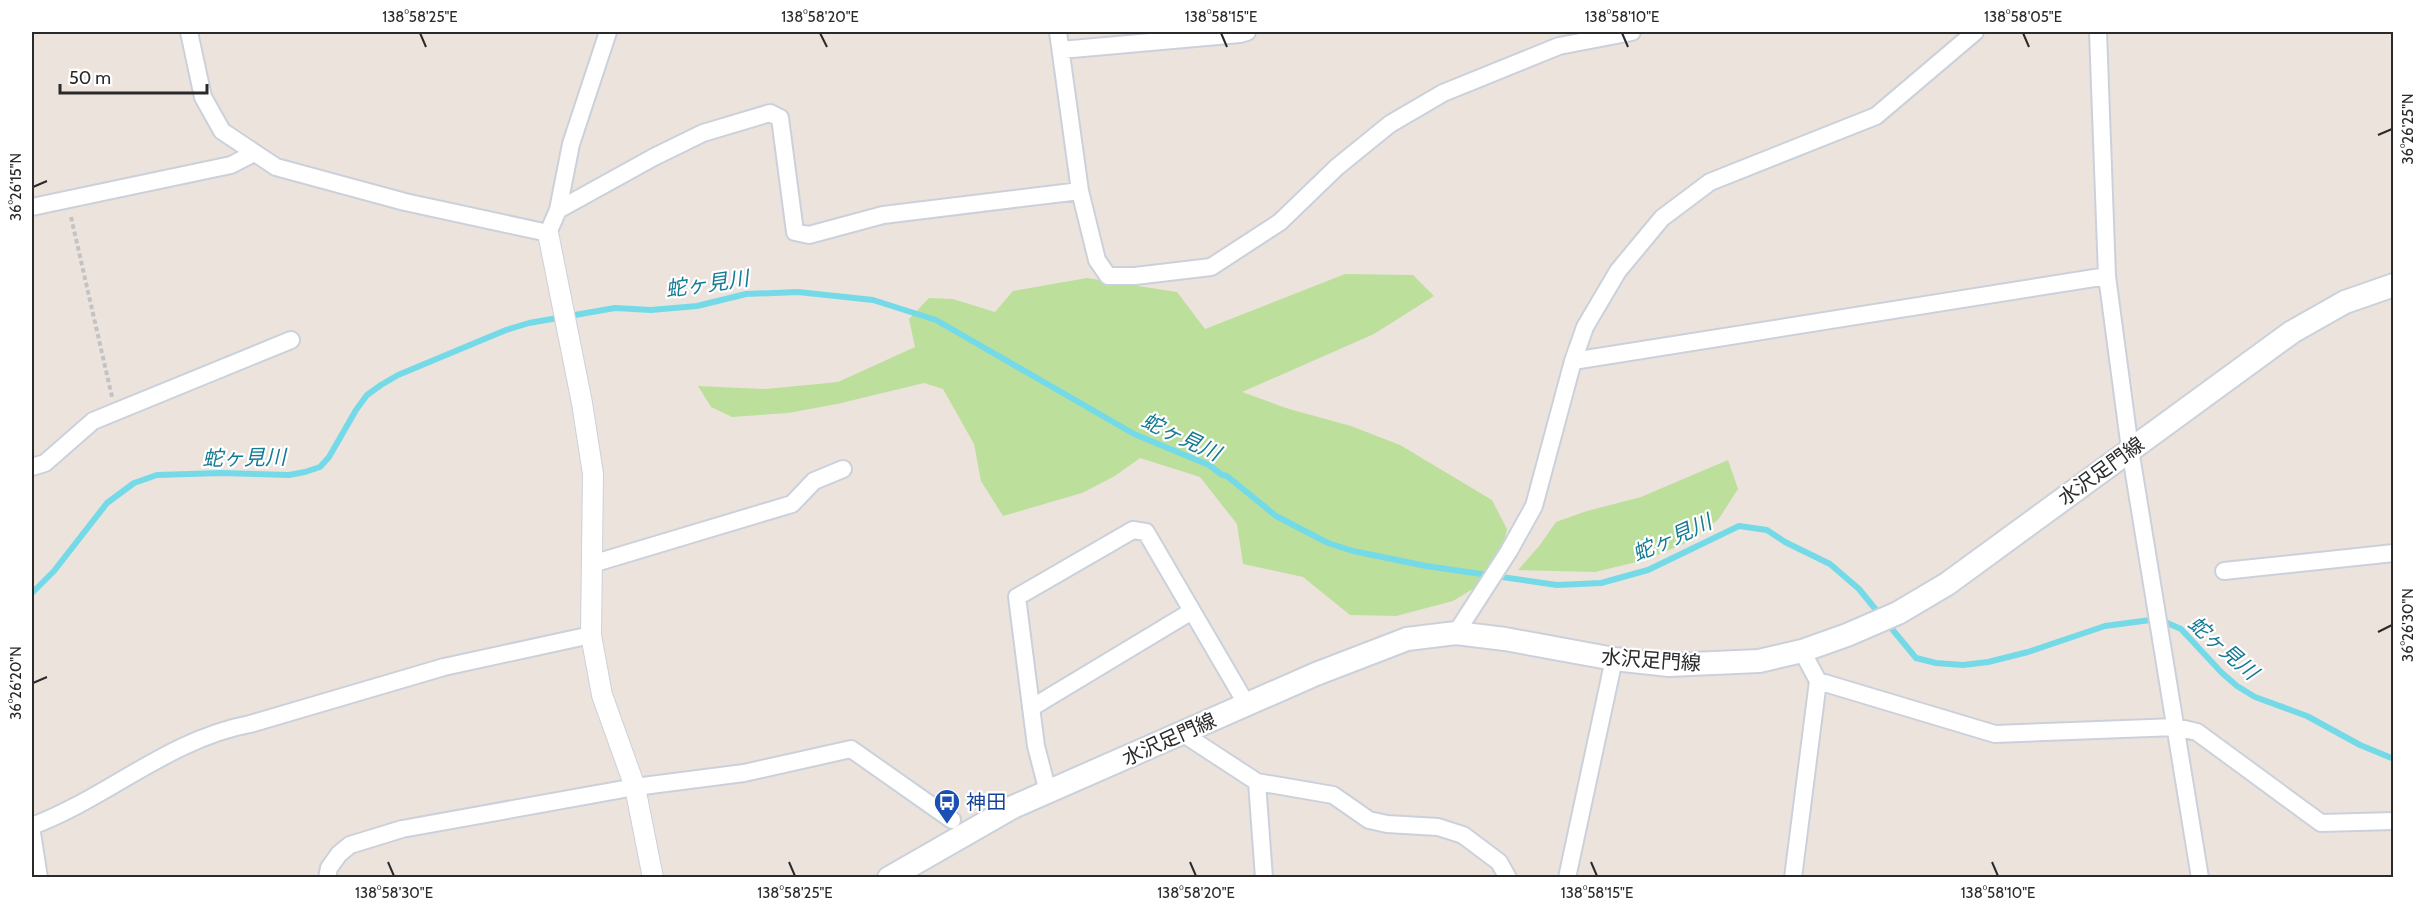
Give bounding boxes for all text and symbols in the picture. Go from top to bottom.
text: 138°58'25"E [382,8,458,26]
text: 138°58'20"E [781,8,859,26]
text: 138°58'15"E [1185,8,1257,26]
text: 138°58'10"E [1585,8,1659,26]
text: 138°58'05"E [1984,8,2062,26]
scale bar [60,57,207,95]
text: 50 m [69,67,111,89]
text: 36°26'25"N [2399,93,2417,165]
text: 36°26'15"N [7,153,25,221]
water label: 蛇ヶ見川 [664,265,752,302]
water label: 蛇ヶ見川 [1138,407,1226,466]
street label: 水沢足門線 [2053,432,2149,510]
water label: 蛇ヶ見川 [202,444,288,471]
water label: 蛇ヶ見川 [1628,508,1717,566]
text: 36°26'30"N [2399,588,2417,662]
water label: 蛇ヶ見川 [2183,611,2265,686]
street label: 水沢足門線 [1600,645,1702,675]
text: 36°26'20"N [7,646,25,720]
street label: 水沢足門線 [1118,708,1220,770]
bus stop icon: 神田 [932,787,962,825]
place label: 神田 [966,790,1006,814]
text: 138°58'30"E [355,884,433,902]
text: 138°58'25"E [757,884,833,902]
text: 138°58'20"E [1157,884,1235,902]
text: 138°58'15"E [1561,884,1633,902]
text: 138°58'10"E [1961,884,2035,902]

